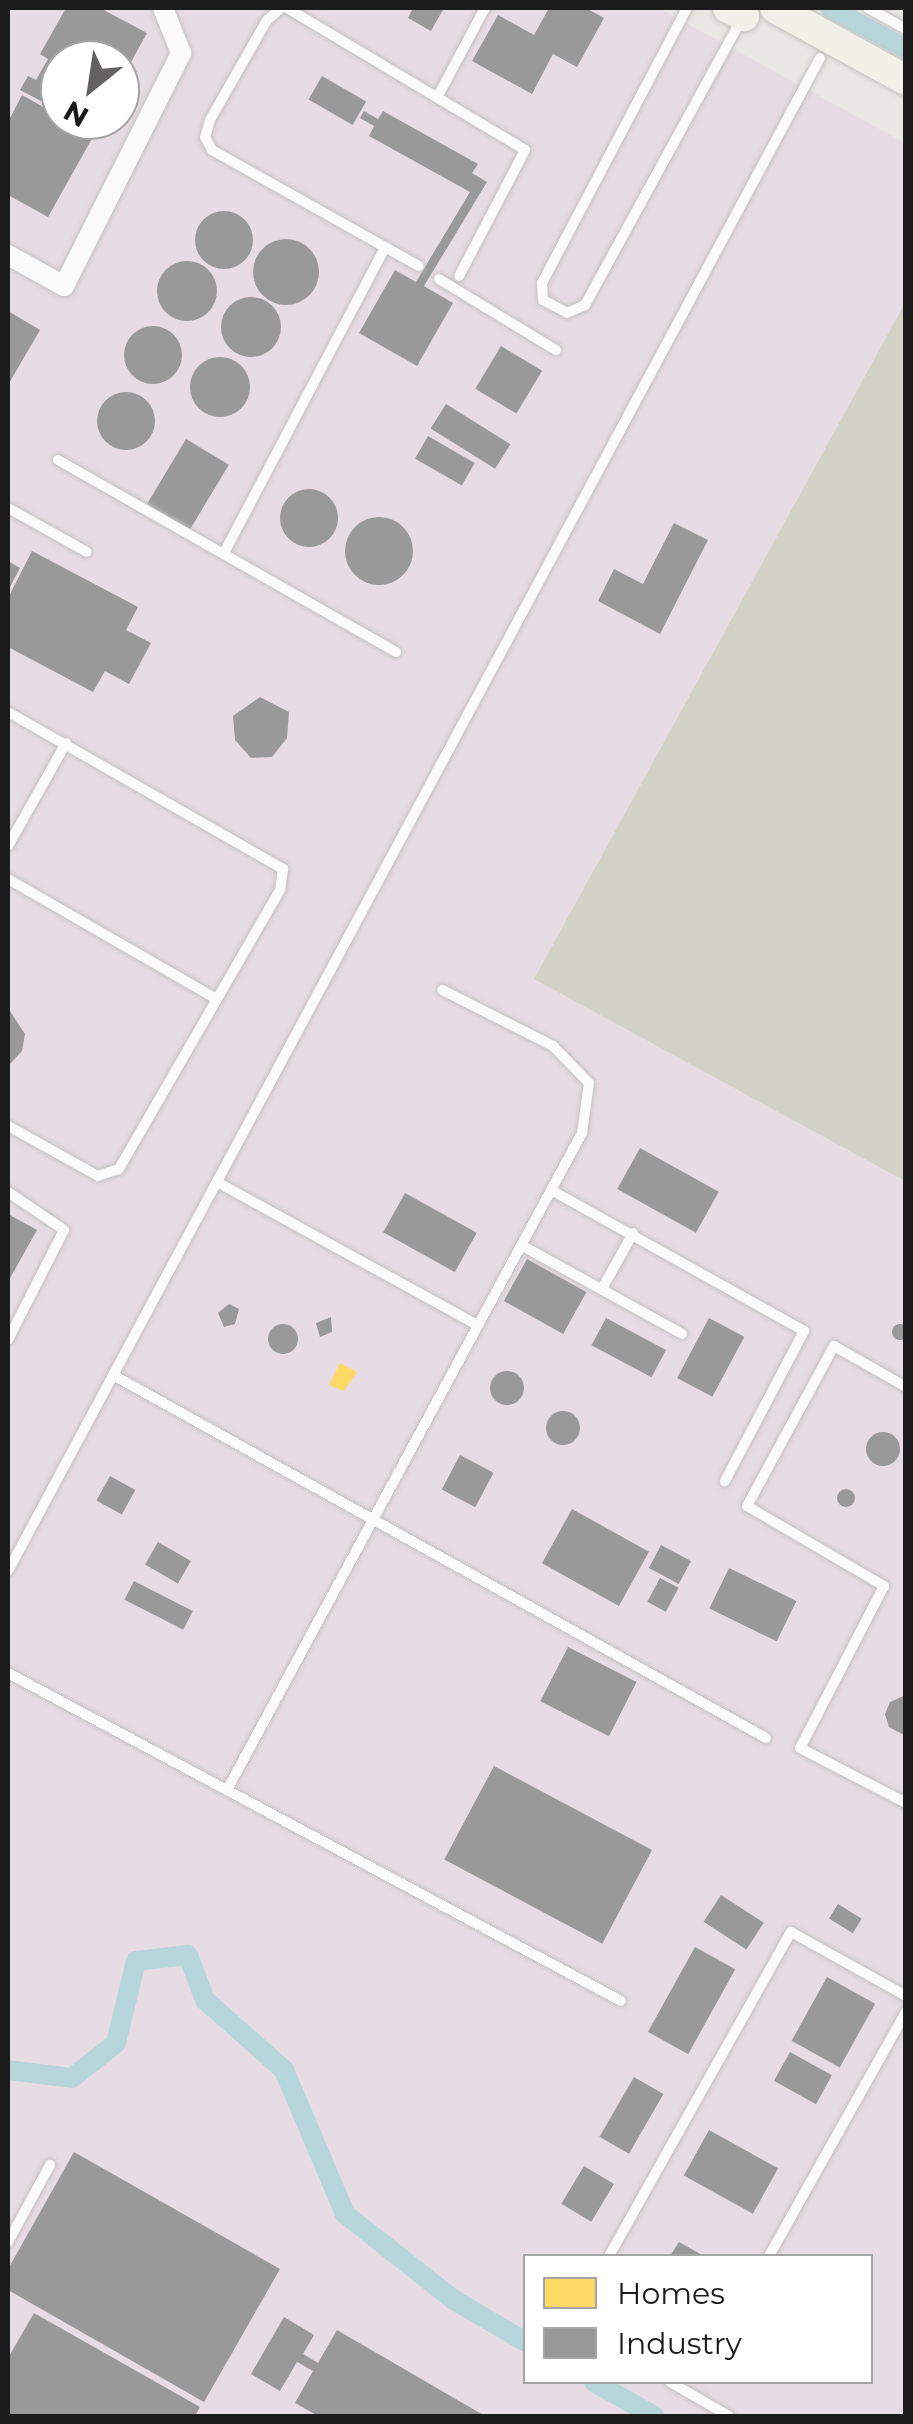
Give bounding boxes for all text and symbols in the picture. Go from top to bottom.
north arrow [40,40,140,140]
text: N [58,94,94,135]
legend [523,2254,873,2384]
text: Homes [617,2275,725,2312]
text: Industry [617,2325,742,2362]

